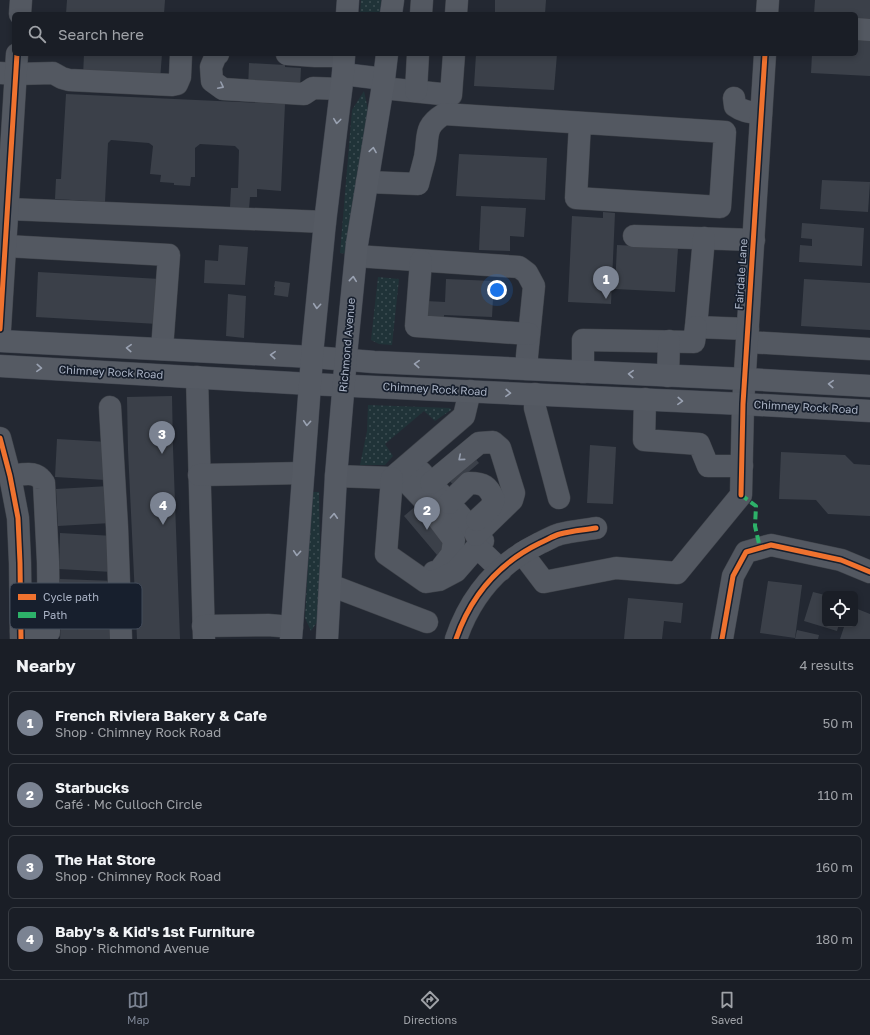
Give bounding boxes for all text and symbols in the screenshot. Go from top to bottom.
search box [12,12,858,56]
icon: search [26,23,48,45]
text: Search here [58,25,144,43]
one-way arrow [217,81,224,89]
one-way arrow [333,118,342,124]
one-way arrow [368,147,376,153]
street label: Fairdale Lane [732,238,749,310]
pin: 1 [593,266,619,299]
one-way arrow [349,276,358,282]
your location [487,280,507,300]
street label: Richmond Avenue [336,297,357,393]
one-way arrow [312,303,321,309]
one-way arrow [126,343,132,352]
one-way arrow [270,351,276,359]
one-way arrow [414,360,420,368]
street label: Chimney Rock Road [58,362,164,381]
one-way arrow [36,364,42,372]
one-way arrow [628,370,634,378]
street label: Chimney Rock Road [382,379,488,398]
one-way arrow [828,380,834,388]
one-way arrow [505,389,511,397]
one-way arrow [677,397,683,405]
street label: Chimney Rock Road [753,397,859,416]
one-way arrow [303,420,312,426]
pin: 3 [149,421,175,454]
one-way arrow [458,453,465,460]
pin: 4 [150,492,176,525]
pin: 2 [414,497,440,530]
one-way arrow [330,513,339,519]
one-way arrow [293,550,302,556]
legend [10,583,142,629]
text: Cycle path [43,590,99,603]
map controls [822,591,858,627]
button: locate [822,591,858,627]
text: Path [43,608,67,621]
text: Nearby [16,655,76,676]
text: 4 results [800,657,854,673]
text: French Riviera Bakery & Cafe [55,706,267,724]
text: 1 [27,715,33,731]
text: 50 m [823,715,853,731]
text: Shop · Chimney Rock Road [55,724,221,740]
text: Starbucks [55,778,129,796]
text: 2 [26,787,34,803]
text: 110 m [818,787,853,803]
text: Café · Mc Culloch Circle [55,796,202,812]
text: The Hat Store [55,850,156,868]
text: 3 [26,859,34,875]
text: 160 m [816,859,853,875]
text: Shop · Chimney Rock Road [55,868,221,884]
text: Baby's & Kid's 1st Furniture [55,922,255,940]
text: 4 [26,931,34,947]
text: 180 m [816,931,853,947]
text: Shop · Richmond Avenue [55,940,209,956]
tab: Map [127,989,149,1026]
tab: Directions [403,989,457,1026]
tab: Saved [711,989,743,1026]

